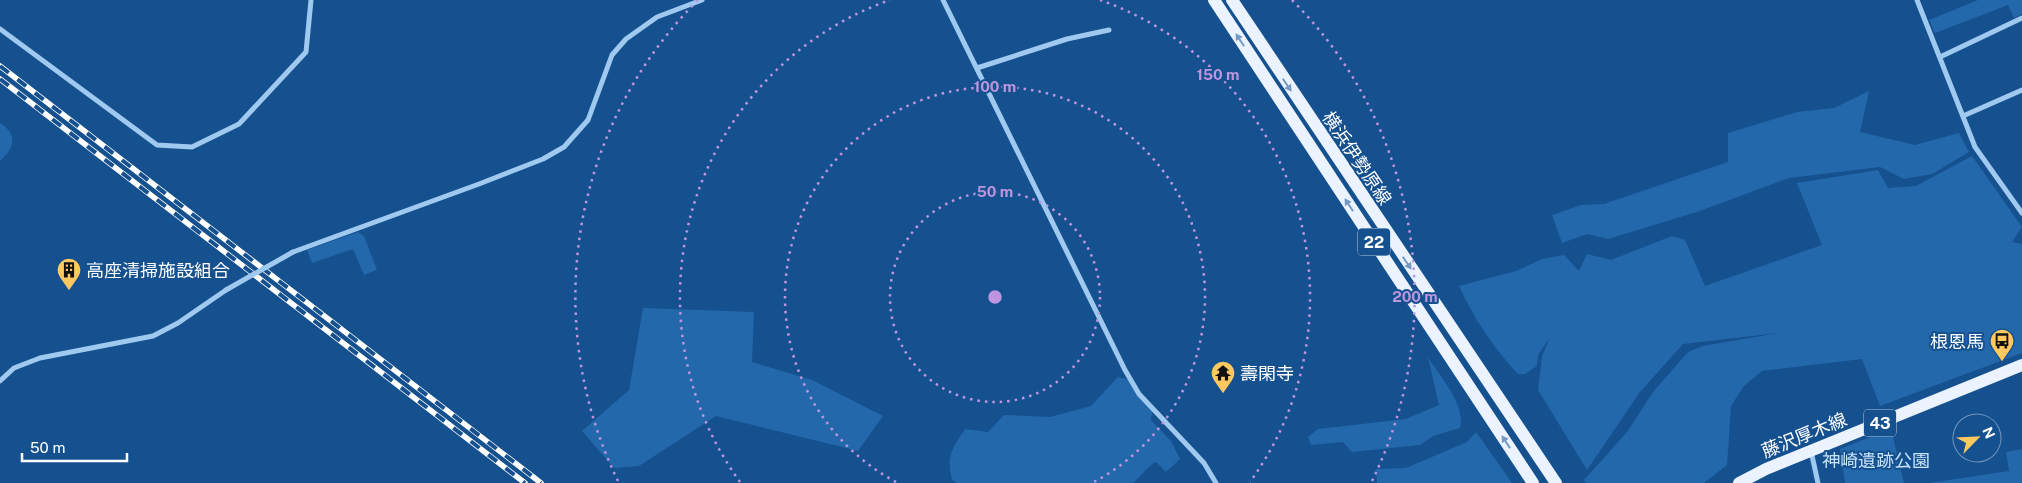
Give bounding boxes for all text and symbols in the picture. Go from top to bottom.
one-way arrow [1235,33,1245,46]
text: 150 m [1196,66,1240,83]
text: 100 m [974,78,1016,95]
one-way arrow [1282,78,1292,91]
street label: 横浜伊勢原線 [1318,107,1396,209]
text: 50 m [977,183,1013,200]
one-way arrow [1344,198,1354,211]
road number: 22 [1358,228,1390,256]
building icon: 高座清掃施設組合 [56,257,82,291]
one-way arrow [1402,257,1412,270]
place label: 高座清掃施設組合 [86,260,230,281]
centre of rings [986,288,1004,306]
text: 200 m [1392,288,1438,305]
bus stop icon: 根恩馬 [1989,328,2015,362]
place label: 根恩馬 [1930,331,1984,352]
temple icon: 壽閑寺 [1210,360,1236,394]
place label: 壽閑寺 [1240,363,1294,384]
street label: 藤沢厚木線 [1758,408,1850,462]
road number: 43 [1864,409,1896,436]
north arrow [1952,413,2002,463]
text: N [1979,424,1998,441]
scale bar [22,430,128,462]
one-way arrow [1501,436,1511,449]
text: 50 m [30,439,65,456]
park label: 神崎遺跡公園 [1822,450,1930,471]

